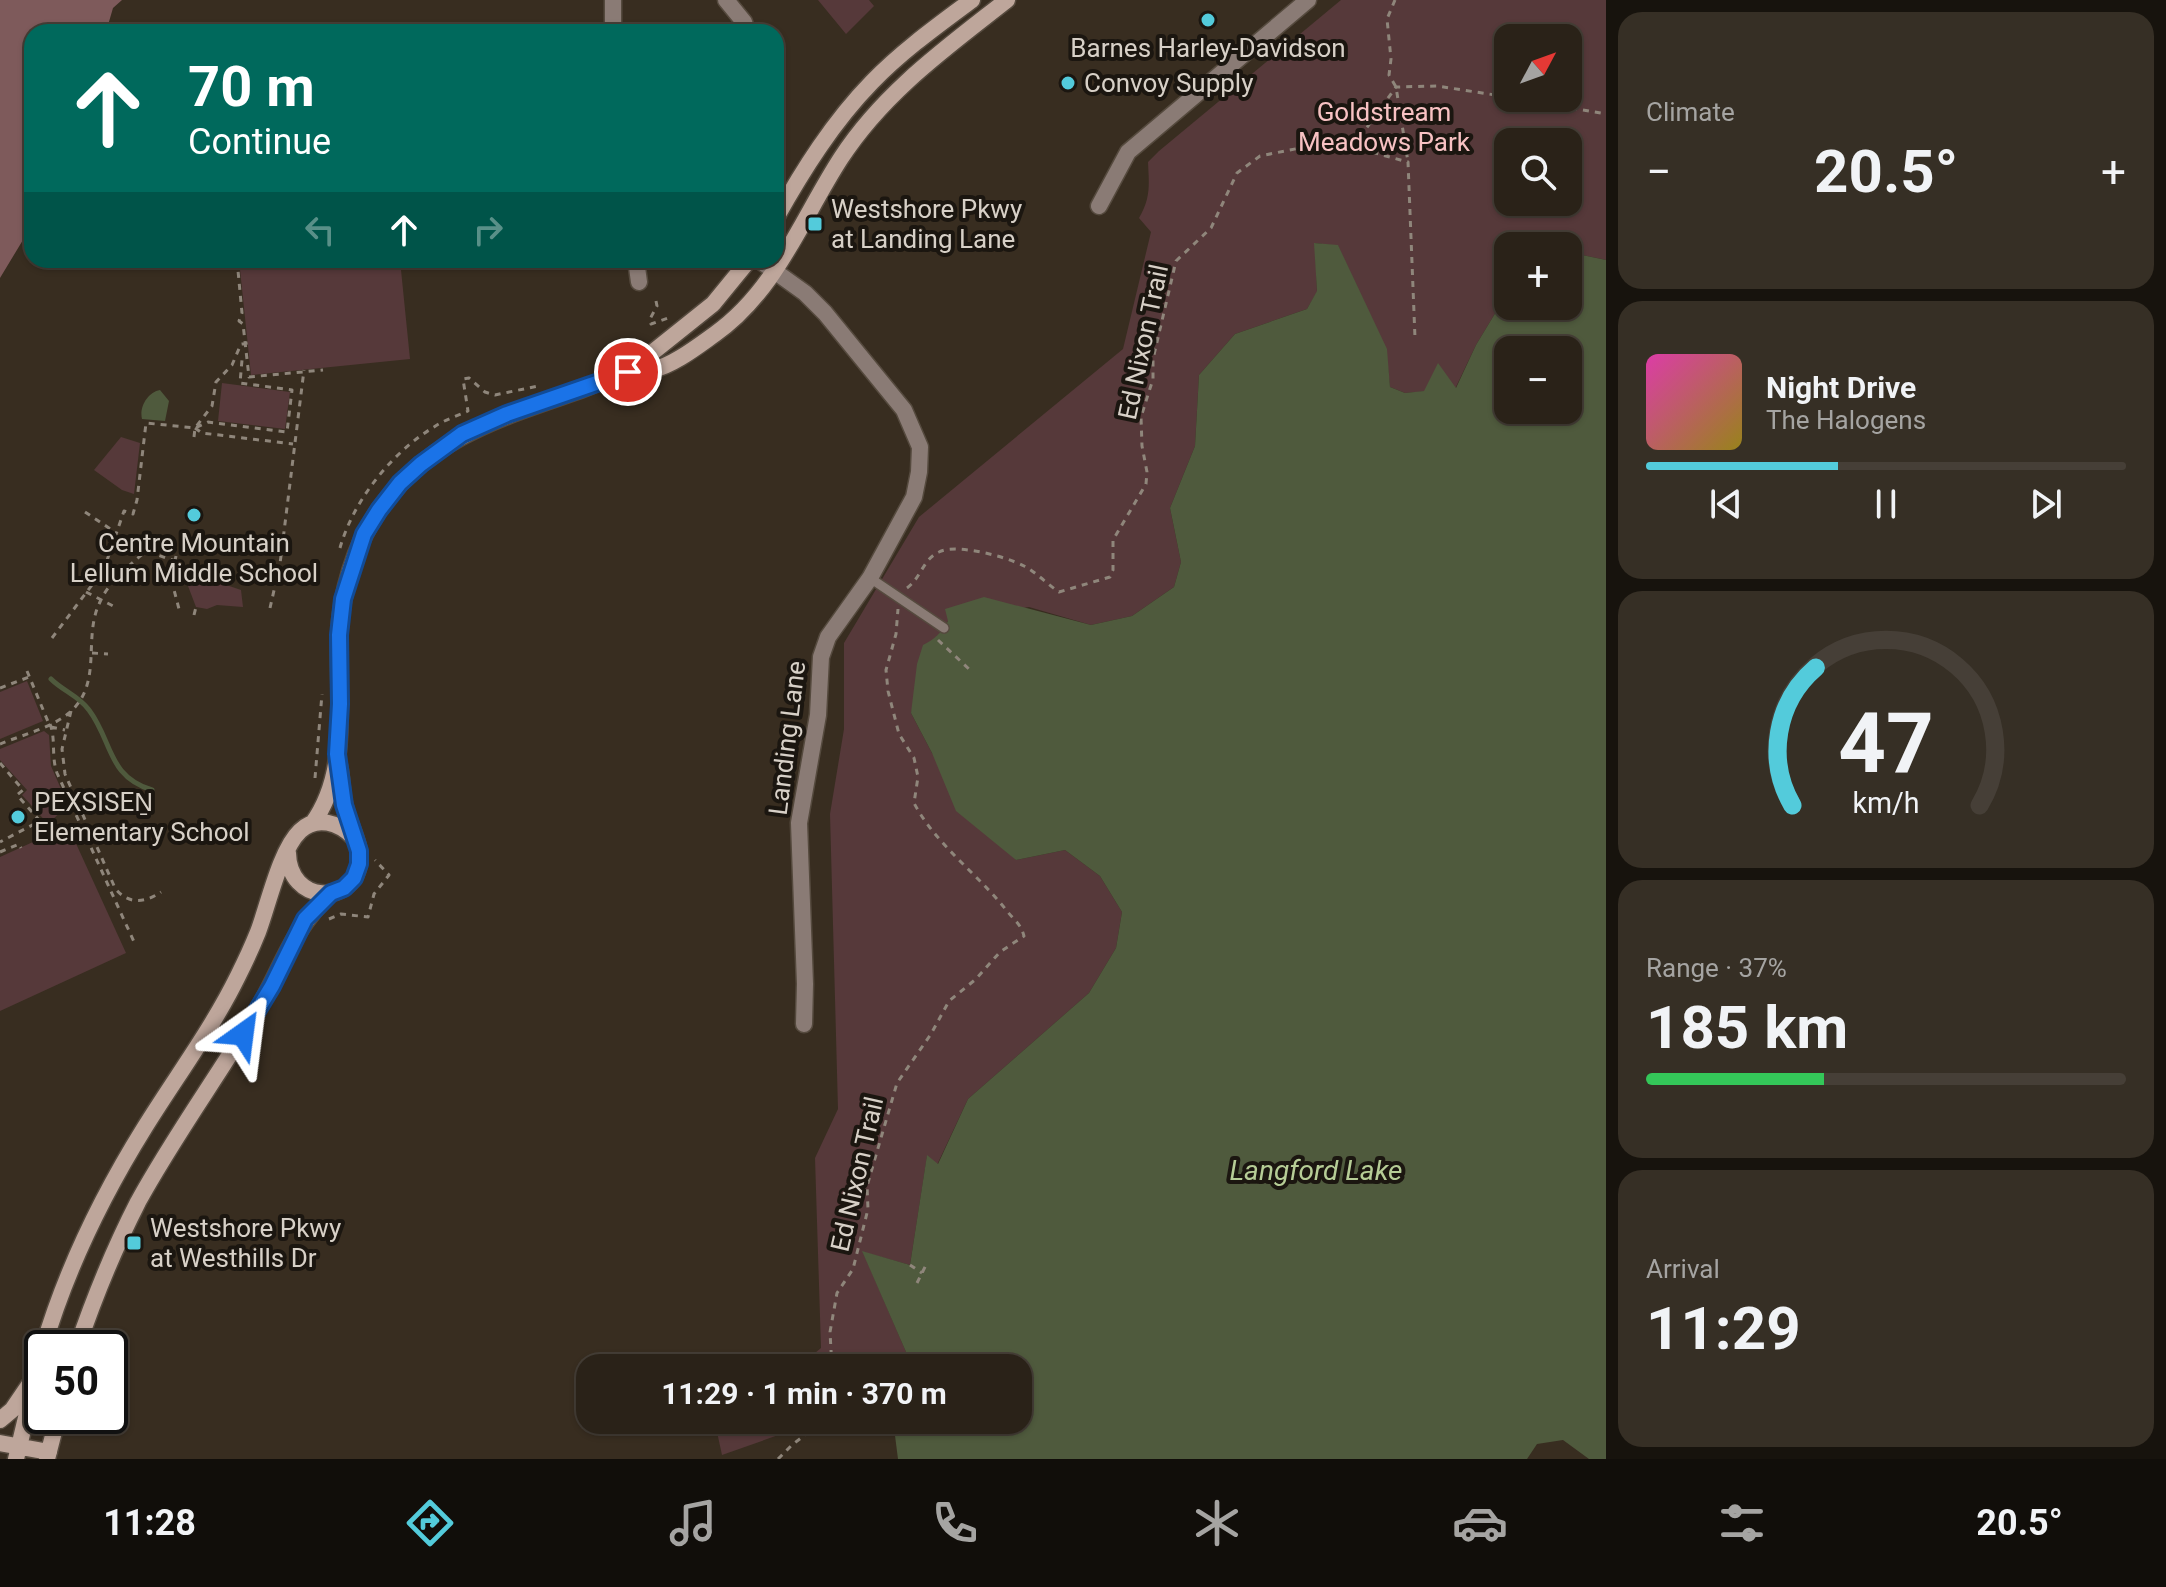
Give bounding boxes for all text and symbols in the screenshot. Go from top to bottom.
marker: Barnes Harley-Davidson [1199,11,1217,29]
north arrow [1494,24,1582,112]
map controls [1494,24,1582,424]
place label: Barnes Harley-Davidson [1070,33,1346,63]
text: 70 m [188,54,315,120]
icon: ahead [56,56,160,160]
place label: Convoy Supply [1084,68,1254,98]
marker: Convoy Supply [1059,74,1077,92]
park label: Goldstream Meadows Park [1298,97,1471,157]
text: Climate [1646,97,1735,127]
text: Continue [188,121,331,163]
button: search [1494,128,1582,216]
text: 20.5° [1814,136,1958,207]
text: − [1646,146,1671,198]
text: + [2101,146,2126,198]
place label: Westshore Pkwy at Landing Lane [831,194,1022,254]
icon: left [298,208,342,252]
icon: ahead [382,208,426,252]
icon: right [466,208,510,252]
marker: Westshore Pkwy at Landing Lane [806,215,824,233]
button: + [1494,232,1582,320]
street label: Ed Nixon Trail [1112,262,1174,422]
button: − [1494,336,1582,424]
pin [594,338,662,406]
icon: arrive [606,350,650,394]
text: Night Drive [1766,370,1916,405]
text: The Halogens [1766,405,1926,435]
icon: previous [1704,482,1748,526]
icon: pause [1864,482,1908,526]
icon: next [2024,482,2068,526]
marker: Centre Mountain Lellum Middle School [185,506,203,524]
place label: Centre Mountain Lellum Middle School [70,528,318,588]
street label: Landing Lane [763,659,811,817]
text: 47 [1838,694,1934,791]
text: km/h [1852,786,1920,820]
place label: PEXSISEṈ Elementary School [34,787,250,847]
marker: PEXSISEṈ Elementary School [9,808,27,826]
text: Range · 37% [1646,953,1787,983]
position arrow [201,992,285,1076]
text: 185 km [1646,992,1848,1063]
street label: Ed Nixon Trail [825,1094,889,1254]
water label: Langford Lake [1229,1154,1403,1187]
place label: Westshore Pkwy at Westhills Dr [150,1213,341,1273]
marker: Westshore Pkwy at Westhills Dr [125,1234,143,1252]
text: Arrival [1646,1254,1720,1284]
text: 11:29 [1646,1293,1801,1364]
speed limit sign: 50 [24,1330,128,1434]
text: 11:29 · 1 min · 370 m [661,1376,947,1411]
icon: directions [402,1495,458,1551]
icon: music [665,1495,721,1551]
icon: phone [927,1495,983,1551]
icon: climate [1189,1495,1245,1551]
icon: car [1452,1495,1508,1551]
icon: filters [1714,1495,1770,1551]
text: 11:28 [103,1502,196,1544]
text: 20.5° [1976,1502,2063,1544]

